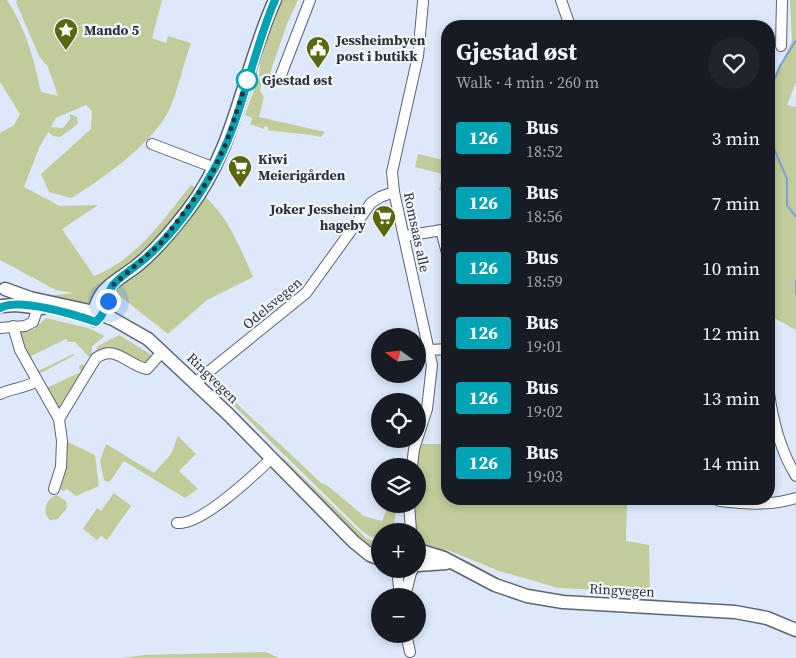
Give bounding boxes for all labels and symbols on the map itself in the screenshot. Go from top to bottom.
place icon: Mando 5 [53,17,79,51]
place label: Mando 5 [84,20,140,40]
place label: Jessheimbyen post i butikk [335,30,426,66]
public building icon: Jessheimbyen post i butikk [305,35,331,69]
marker: Gjestad øst [236,69,258,91]
place label: Gjestad øst [262,70,333,90]
place label: Kiwi Meierigården [258,149,346,185]
supermarket icon: Kiwi Meierigården [227,154,253,188]
street label: Romsaas alle [399,190,435,274]
place label: Joker Jessheim hageby [269,199,367,235]
supermarket icon: Joker Jessheim hageby [371,204,397,238]
street label: Odelsvegen [238,272,306,334]
your location [96,289,121,314]
north arrow [371,328,426,382]
street label: Ringvegen [182,348,244,408]
street label: Ringvegen [589,578,656,602]

